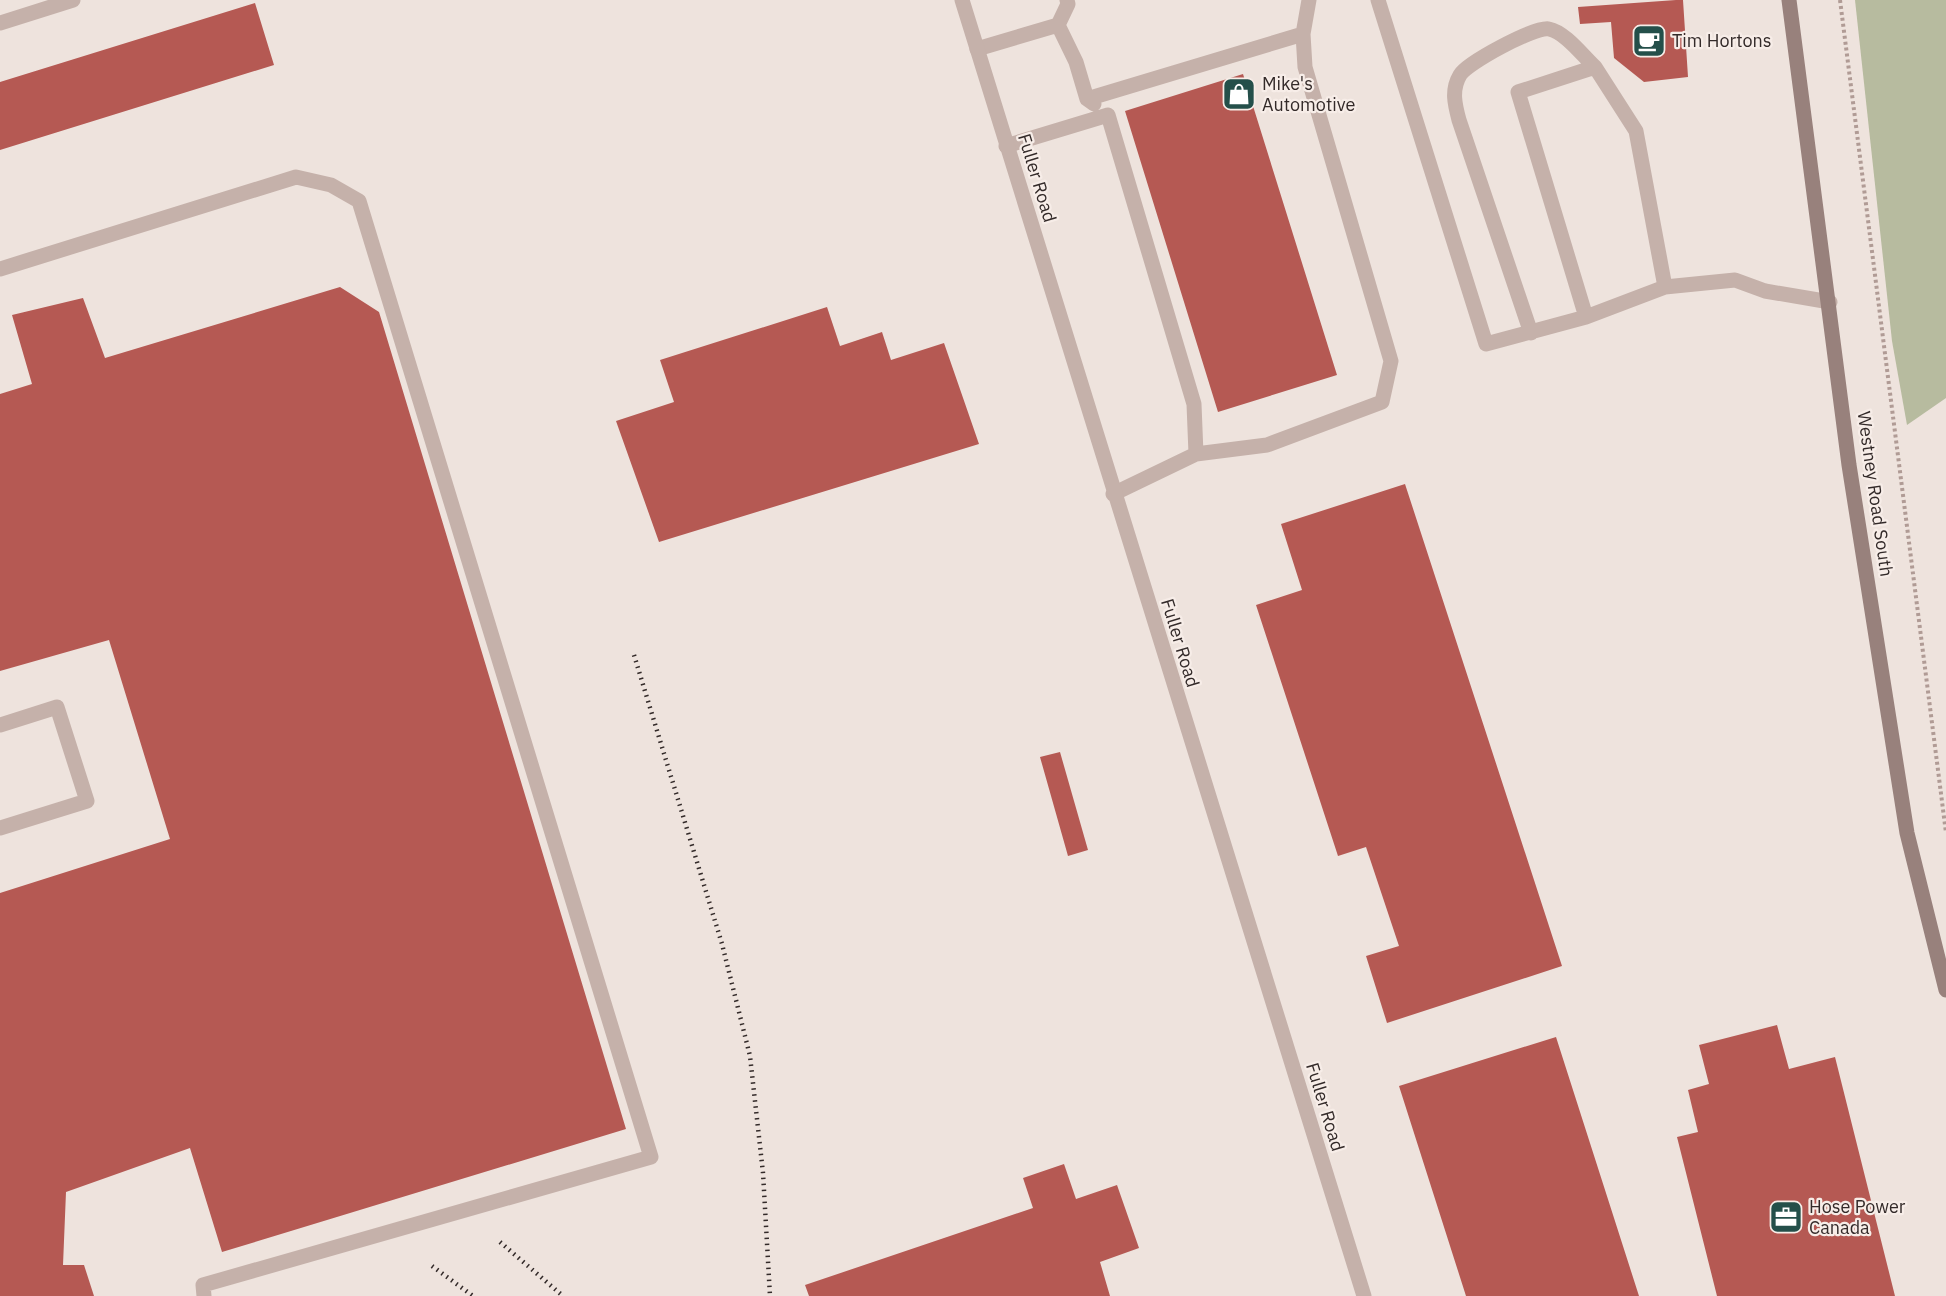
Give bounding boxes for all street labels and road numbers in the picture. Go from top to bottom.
street label: Fuller Road [1013,131,1062,225]
street label: Westney Road South [1853,410,1898,578]
street label: Fuller Road [1156,596,1205,690]
street label: Fuller Road [1301,1060,1350,1154]

